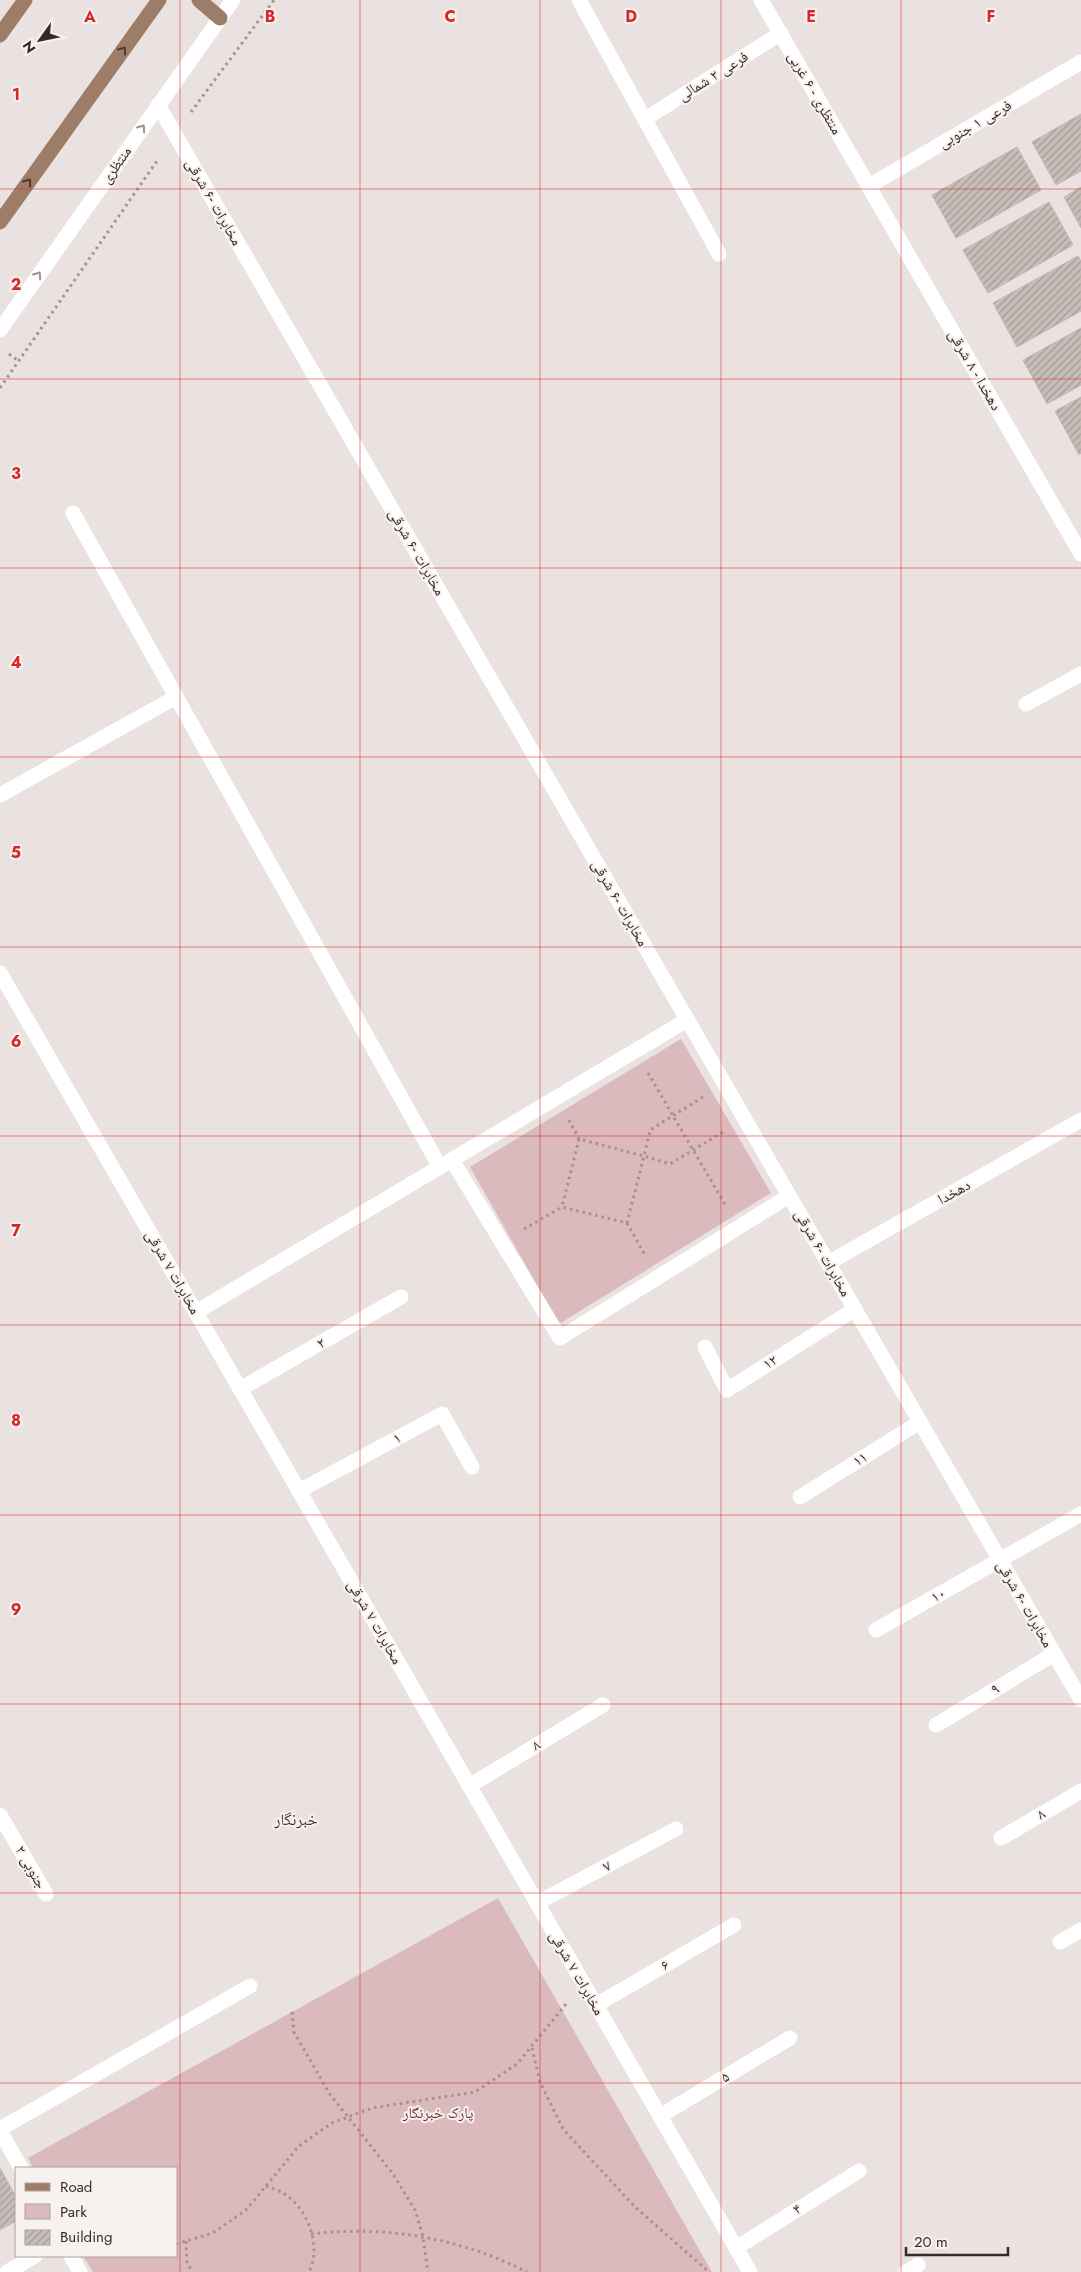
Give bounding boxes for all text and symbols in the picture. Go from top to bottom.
text: A [83,5,96,28]
text: B [265,5,275,28]
text: C [444,5,456,28]
text: D [625,5,637,28]
text: E [806,5,816,28]
text: F [987,5,995,28]
north arrow [15,15,65,65]
text: N [18,37,41,57]
street label: فرعی ۲ شمالی [674,46,752,106]
one-way arrow [117,47,126,56]
street label: منتظری - ۶ غربی [782,47,848,139]
text: 1 [12,83,20,106]
street label: فرعی ۱ جنوبی [934,94,1016,154]
one-way arrow [136,125,145,134]
street label: منتظری [95,142,137,188]
street label: مخابرات -۶ شرقی [180,154,248,250]
one-way arrow [22,179,32,188]
one-way arrow [32,272,41,281]
text: 2 [11,273,21,296]
street label: دهخدا - ۸ شرقی [943,325,1007,415]
text: 3 [11,462,21,485]
street label: مخابرات -۶ شرقی [383,504,451,600]
text: 4 [10,651,22,674]
text: 5 [11,841,21,864]
street label: مخابرات -۶ شرقی [586,855,654,951]
text: 6 [11,1030,21,1053]
street label: دهخدا [934,1174,974,1210]
street label: مخابرات -۶ شرقی [789,1205,857,1301]
text: 7 [11,1219,21,1242]
street label: مخابرات ۷ شرقی [140,1226,206,1318]
street label: ۲ [313,1332,330,1354]
street label: ۱۲ [758,1349,782,1375]
text: 8 [11,1409,21,1432]
street label: ۱ [389,1427,405,1449]
street label: ۱۱ [848,1446,872,1472]
street label: مخابرات -۶ شرقی [991,1556,1059,1652]
street label: مخابرات ۷ شرقی [342,1576,408,1668]
street label: ۱۰ [927,1582,949,1608]
text: 9 [11,1598,21,1621]
street label: ۹ [986,1678,1004,1700]
street label: ۸ [527,1734,545,1756]
street label: ۸ [1032,1803,1050,1825]
district label: خبرنگار [273,1808,318,1831]
street label: ۲ جنوبی [10,1841,52,1893]
street label: ۷ [599,1855,615,1877]
street label: مخابرات ۷ شرقی [544,1927,610,2019]
street label: ۶ [657,1954,674,1976]
street label: ۵ [716,2066,734,2088]
park label: پارک خبرنگار [402,2102,473,2124]
legend [15,2167,178,2257]
text: Road [60,2176,92,2198]
street label: ۴ [788,2198,806,2220]
text: Park [60,2201,87,2223]
scale bar [906,2224,1008,2256]
text: Building [60,2226,112,2248]
text: 20 m [914,2231,948,2253]

